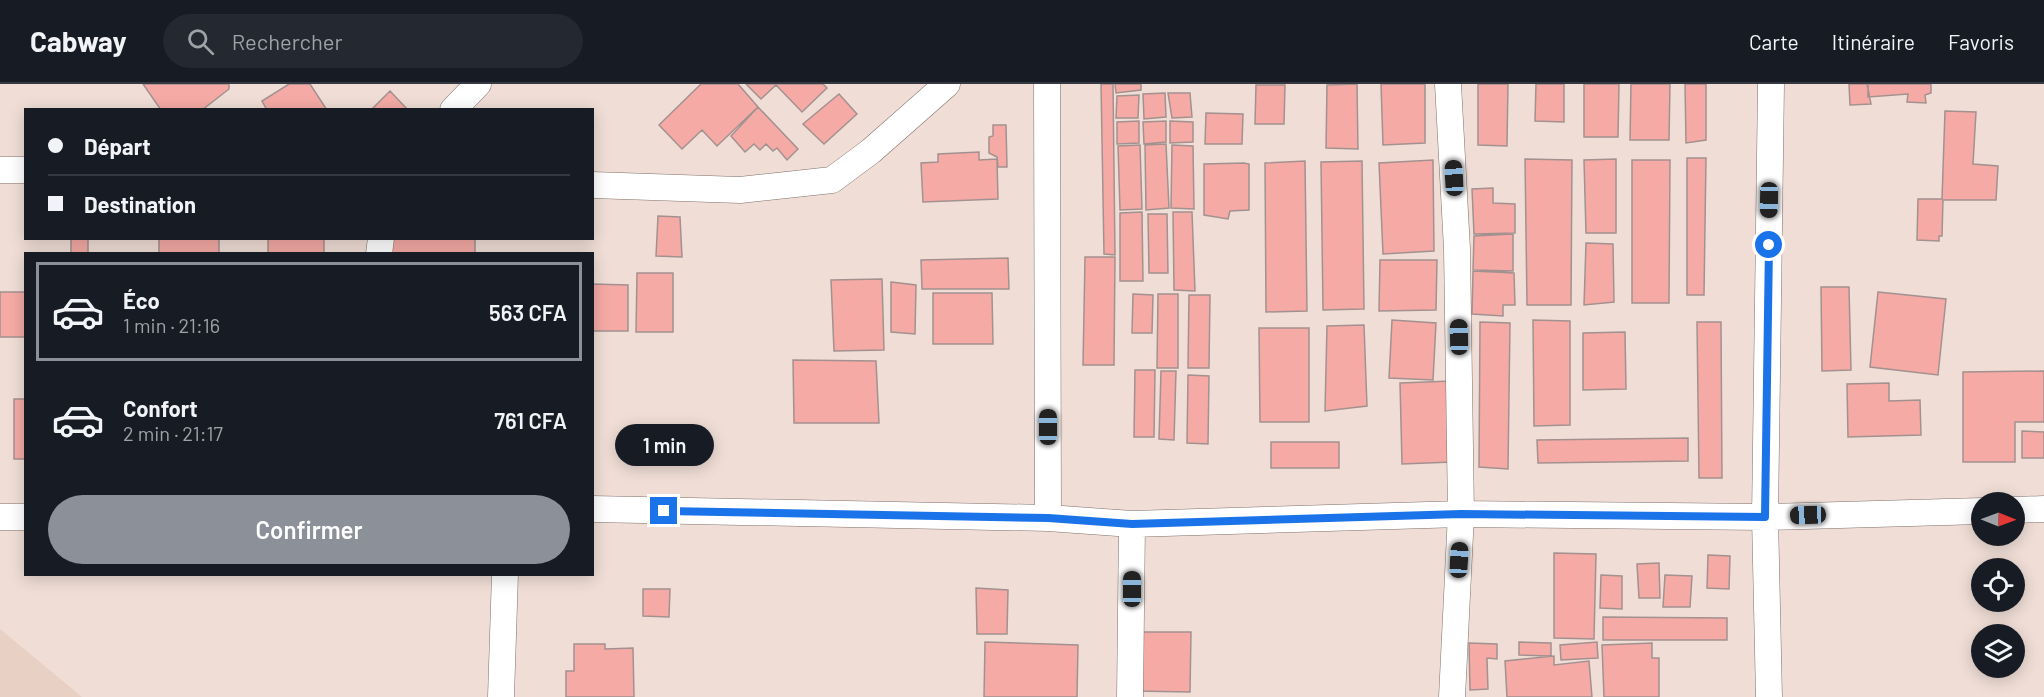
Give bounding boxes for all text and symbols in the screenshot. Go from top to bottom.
search box [163,14,583,68]
text: Cabway [30,24,127,58]
icon: search [184,25,217,58]
text: Rechercher [232,28,342,54]
text: Carte [1749,29,1799,54]
text: Itinéraire [1832,29,1915,54]
text: Favoris [1948,29,2014,54]
text: Départ [84,133,151,159]
car [1444,160,1464,196]
car [1760,182,1778,218]
text: Destination [84,191,196,217]
route start [1755,231,1782,258]
icon: car [51,285,105,339]
text: Éco [123,287,160,313]
text: 563 CFA [489,299,567,325]
text: 1 min · 21:16 [123,313,220,337]
car [1450,319,1468,355]
icon: car [51,393,105,447]
text: Confort [123,395,198,421]
text: 761 CFA [494,407,567,433]
car [1039,409,1057,445]
text: 2 min · 21:17 [123,421,223,445]
callout: 1 min [614,424,714,466]
text: 1 min [643,433,686,457]
north arrow [1971,492,2025,546]
map controls [1971,492,2025,678]
button: Confirmer [48,495,570,564]
route end [650,497,677,524]
car [1790,505,1826,525]
car [1449,542,1469,578]
button: locate [1971,558,2025,612]
car [1123,571,1141,607]
button: layers [1971,624,2025,678]

